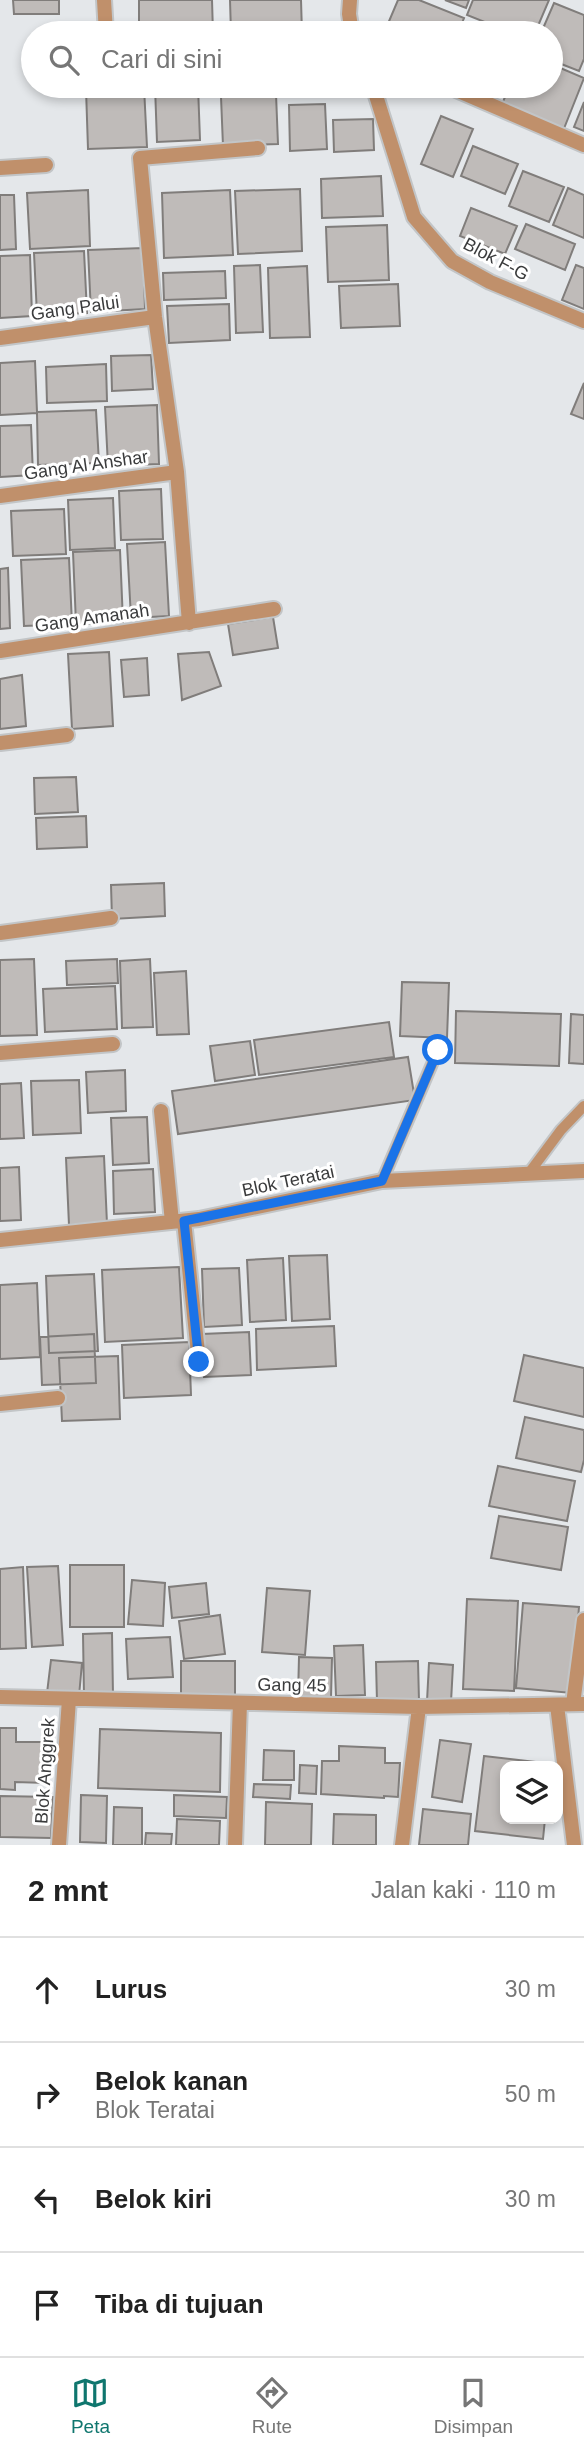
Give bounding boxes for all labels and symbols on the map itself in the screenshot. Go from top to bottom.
street label: Blok F-G [460,234,532,284]
street label: Gang Palui [30,292,120,324]
street label: Gang Al Anshar [23,446,149,484]
street label: Gang Amanah [34,600,150,636]
route start [422,1034,453,1065]
street label: Blok Teratai [240,1161,336,1201]
route end [183,1346,214,1377]
street label: Gang 45 [257,1674,327,1696]
street label: Blok Anggrek [31,1716,59,1825]

